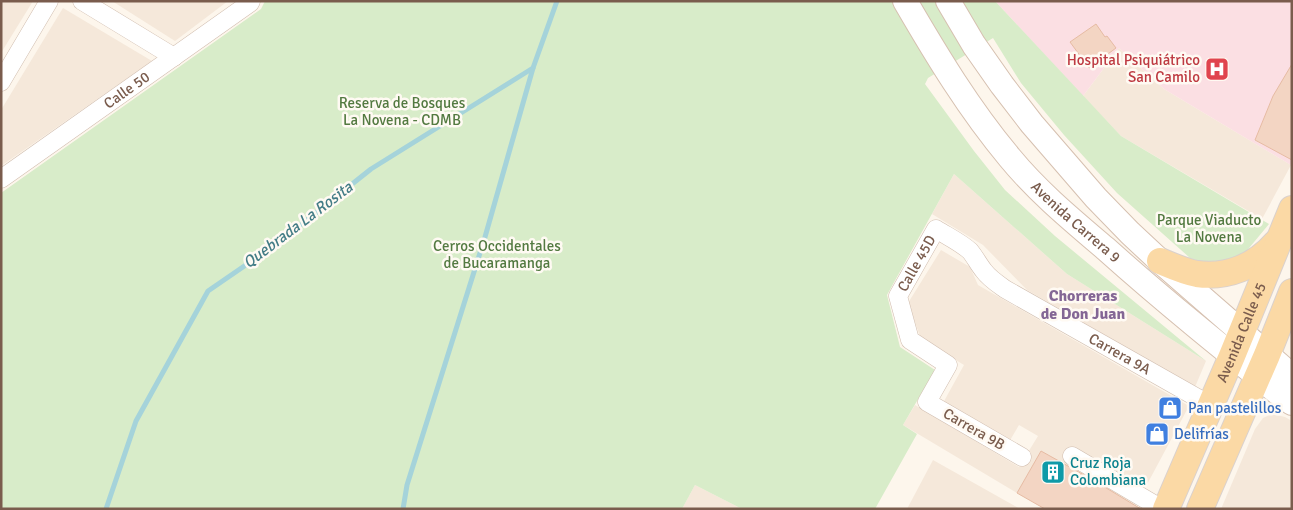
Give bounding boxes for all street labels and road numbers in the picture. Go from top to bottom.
street label: Calle 50 [100,68,153,113]
street label: Avenida Carrera 9 [1027,178,1124,267]
street label: Calle 45D [893,232,940,295]
street label: Avenida Calle 45 [1213,280,1270,385]
street label: Carrera 9A [1085,329,1154,379]
street label: Carrera 9B [940,404,1008,454]

